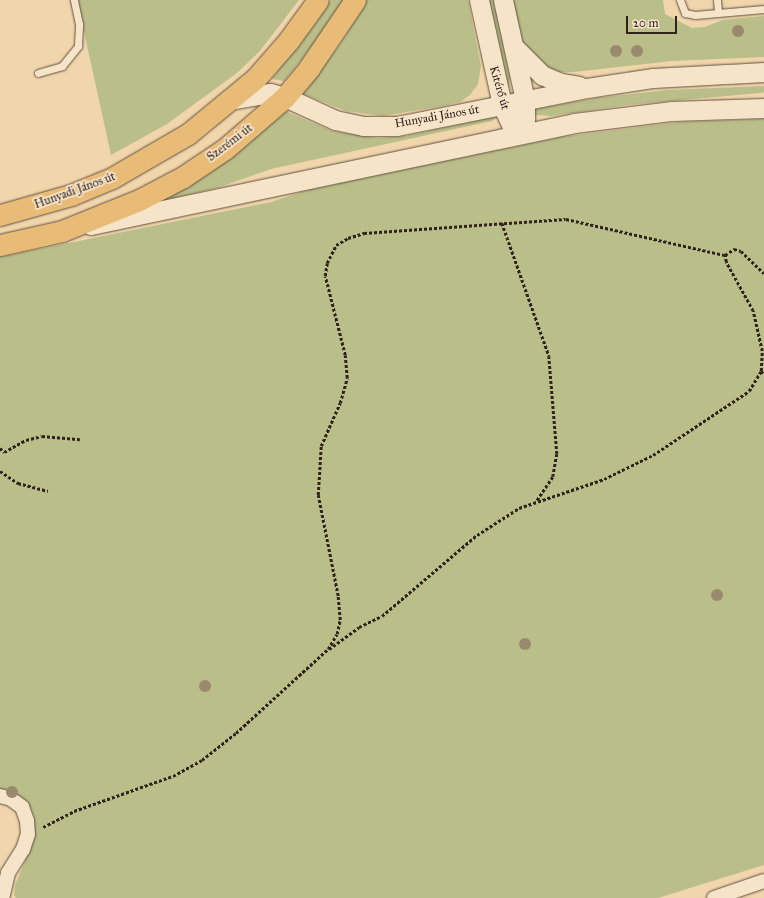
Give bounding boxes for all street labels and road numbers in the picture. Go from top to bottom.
street label: Kitérő út [486,64,512,112]
street label: Hunyadi János út [394,102,480,132]
street label: Szerémi út [204,121,256,165]
street label: Hunyadi János út [32,170,118,212]

